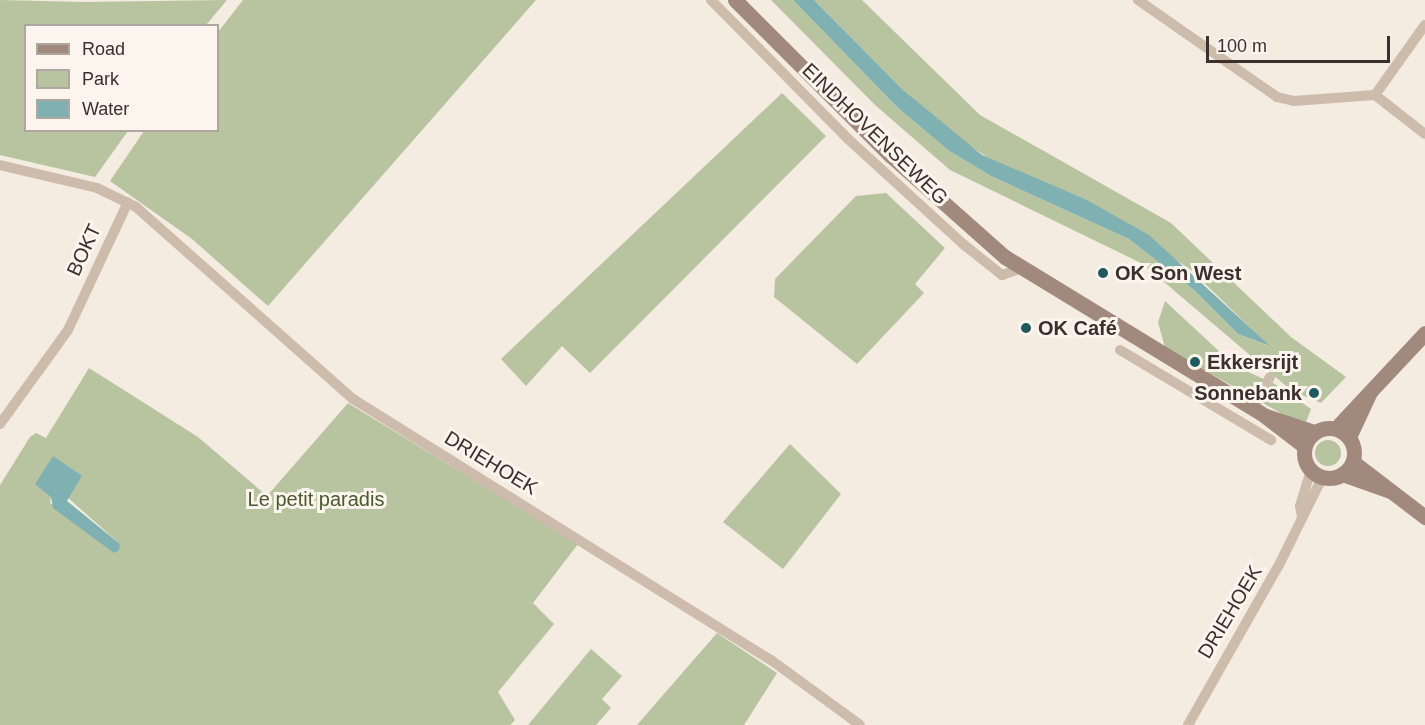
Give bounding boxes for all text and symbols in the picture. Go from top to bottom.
legend [24,24,219,132]
scale bar [1209,24,1394,62]
text: 100 m [1217,36,1267,56]
text: Road [82,39,125,59]
street label: EINDHOVENSEWEG [797,58,953,210]
text: Park [82,69,119,89]
text: Water [82,99,129,119]
street label: BOKT [62,220,106,280]
place label: OK Son West [1115,261,1241,285]
marker: OK Son West [1096,266,1110,280]
place label: OK Café [1038,316,1117,340]
marker: OK Café [1019,321,1033,335]
place label: Ekkersrijt [1207,350,1298,374]
marker: Ekkersrijt [1188,355,1202,369]
place label: Sonnebank [1194,381,1302,405]
marker: Sonnebank [1307,386,1321,400]
street label: DRIEHOEK [440,426,542,500]
park label: Le petit paradis [248,487,384,511]
street label: DRIEHOEK [1193,561,1267,663]

